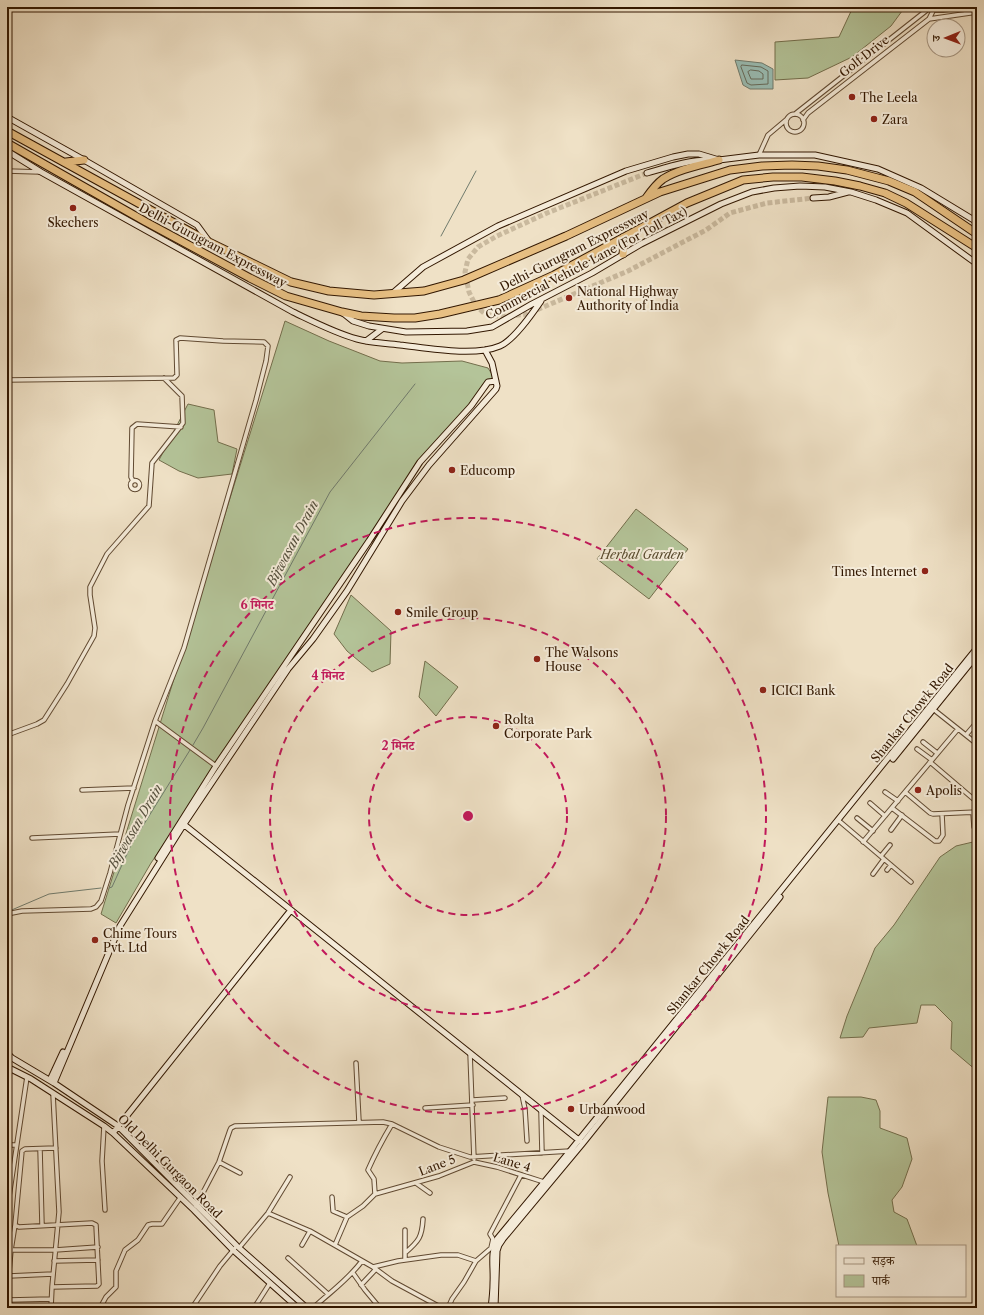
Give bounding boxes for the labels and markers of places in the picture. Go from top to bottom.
place label: The Leela [860,90,918,105]
marker: The Leela [847,92,857,102]
place label: Zara [882,112,908,127]
marker: Zara [869,114,879,124]
marker: Skechers [68,203,78,213]
place label: Skechers [47,215,99,230]
place label: National Highway Authority of India [576,284,679,313]
marker: National Highway Authority of India [564,293,574,303]
place label: Educomp [460,463,515,478]
marker: Educomp [447,465,457,475]
place label: Times Internet [832,564,918,579]
marker: Times Internet [920,566,930,576]
place label: Smile Group [406,605,478,620]
marker: Smile Group [393,607,403,617]
place label: The Walsons House [545,645,618,674]
marker: The Walsons House [532,654,542,664]
place label: ICICI Bank [771,683,836,698]
marker: ICICI Bank [758,685,768,695]
place label: Rolta Corporate Park [504,712,593,741]
marker: Rolta Corporate Park [491,721,501,731]
place label: Apolis [925,783,962,798]
marker: Apolis [913,785,923,795]
centre of rings [461,809,475,823]
place label: Chime Tours Pvt. Ltd [103,926,177,955]
marker: Chime Tours Pvt. Ltd [90,935,100,945]
place label: Urbanwood [579,1102,646,1117]
marker: Urbanwood [566,1104,576,1114]

